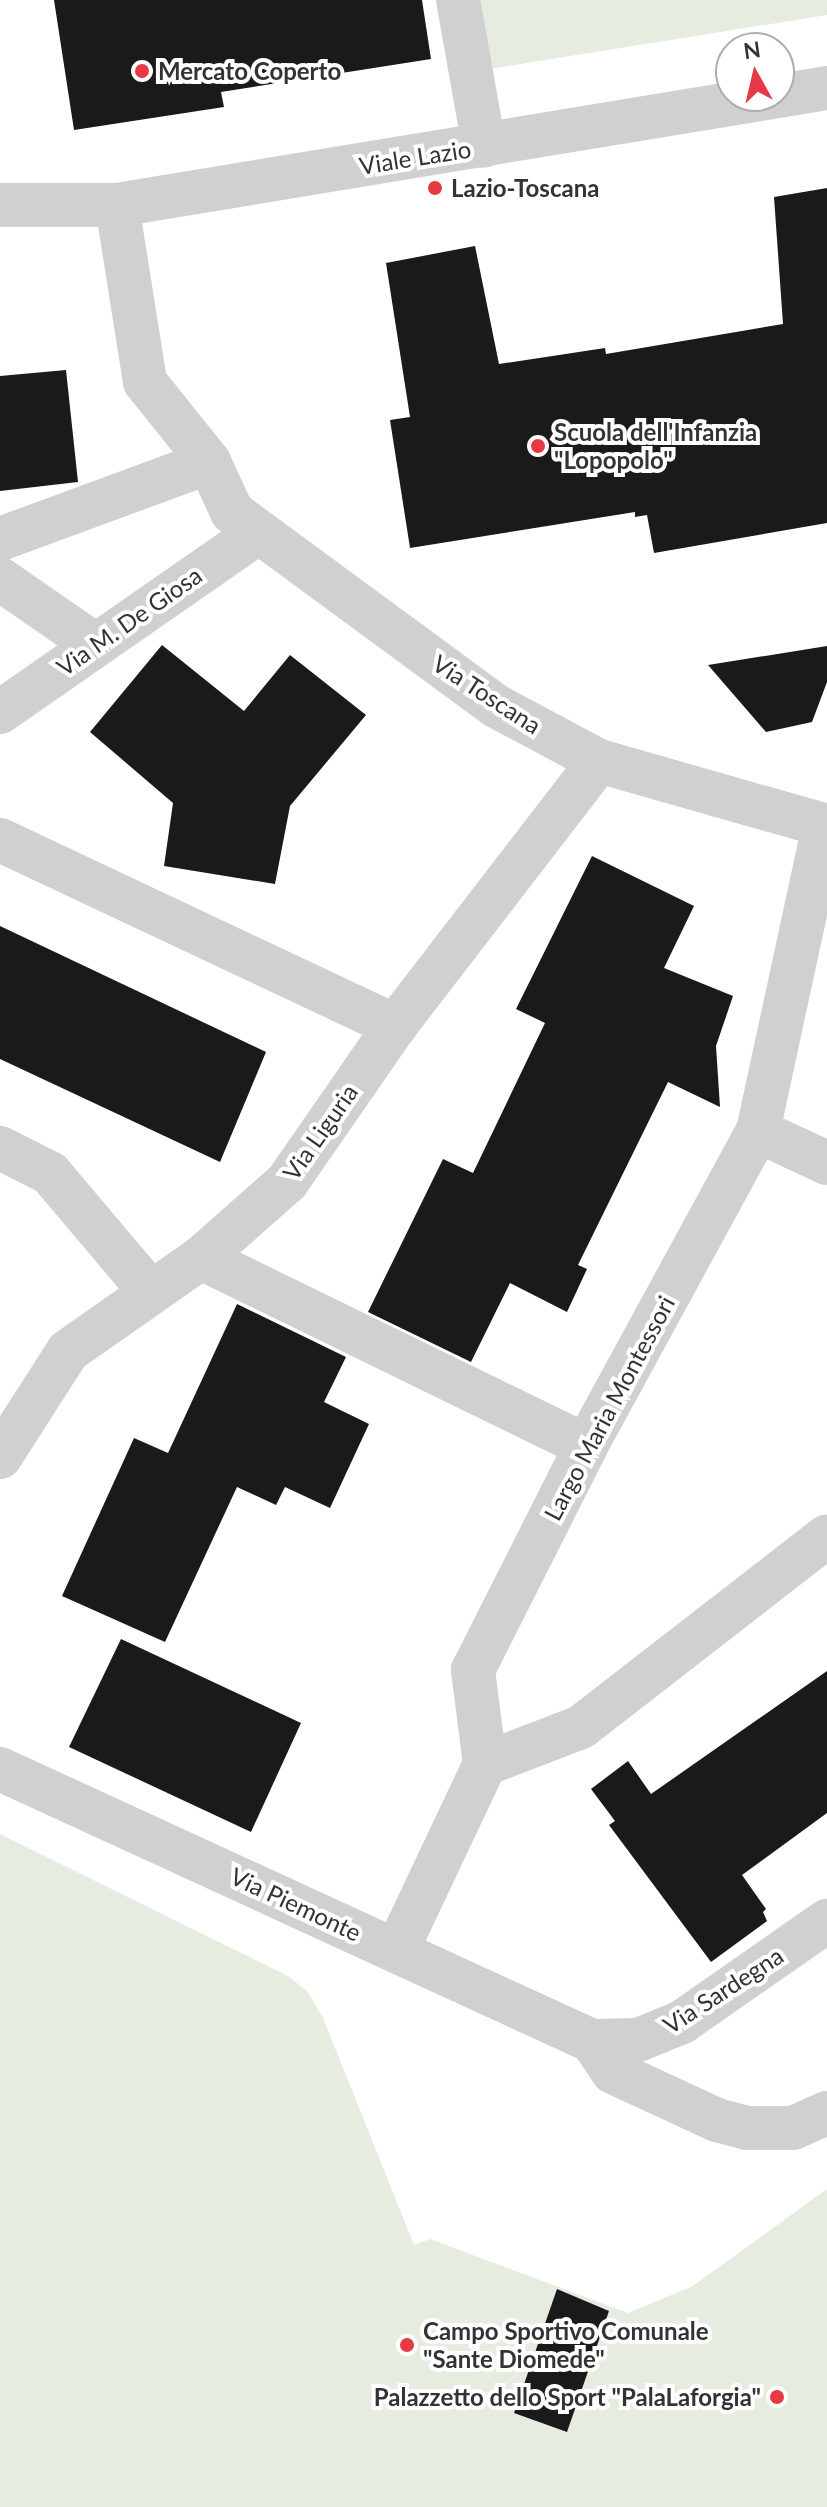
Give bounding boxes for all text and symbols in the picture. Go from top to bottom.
north arrow [715,32,795,112]
text: N [742,35,762,64]
place label: Mercato Coperto [158,57,341,85]
marker: Mercato Coperto [133,62,151,80]
street label: Viale Lazio [357,134,473,180]
place label: Lazio-Toscana [451,174,599,202]
marker: Lazio-Toscana [426,179,444,197]
place label: Scuola dell'Infanzia "Lopopolo" [554,418,757,474]
marker: Scuola dell'Infanzia "Lopopolo" [529,437,547,455]
street label: Via M. De Giosa [51,560,207,682]
street label: Via Toscana [427,648,547,740]
street label: Via Liguria [277,1079,363,1185]
street label: Largo Maria Montessori [538,1291,680,1525]
street label: Via Piemonte [226,1861,366,1947]
street label: Via Sardegna [658,1941,788,2039]
place label: Campo Sportivo Comunale "Sante Diomede" [423,2317,709,2373]
marker: Campo Sportivo Comunale "Sante Diomede" [398,2336,416,2354]
place label: Palazzetto dello Sport "PalaLaforgia" [374,2383,761,2411]
marker: Palazzetto dello Sport "PalaLaforgia" [768,2388,786,2406]

